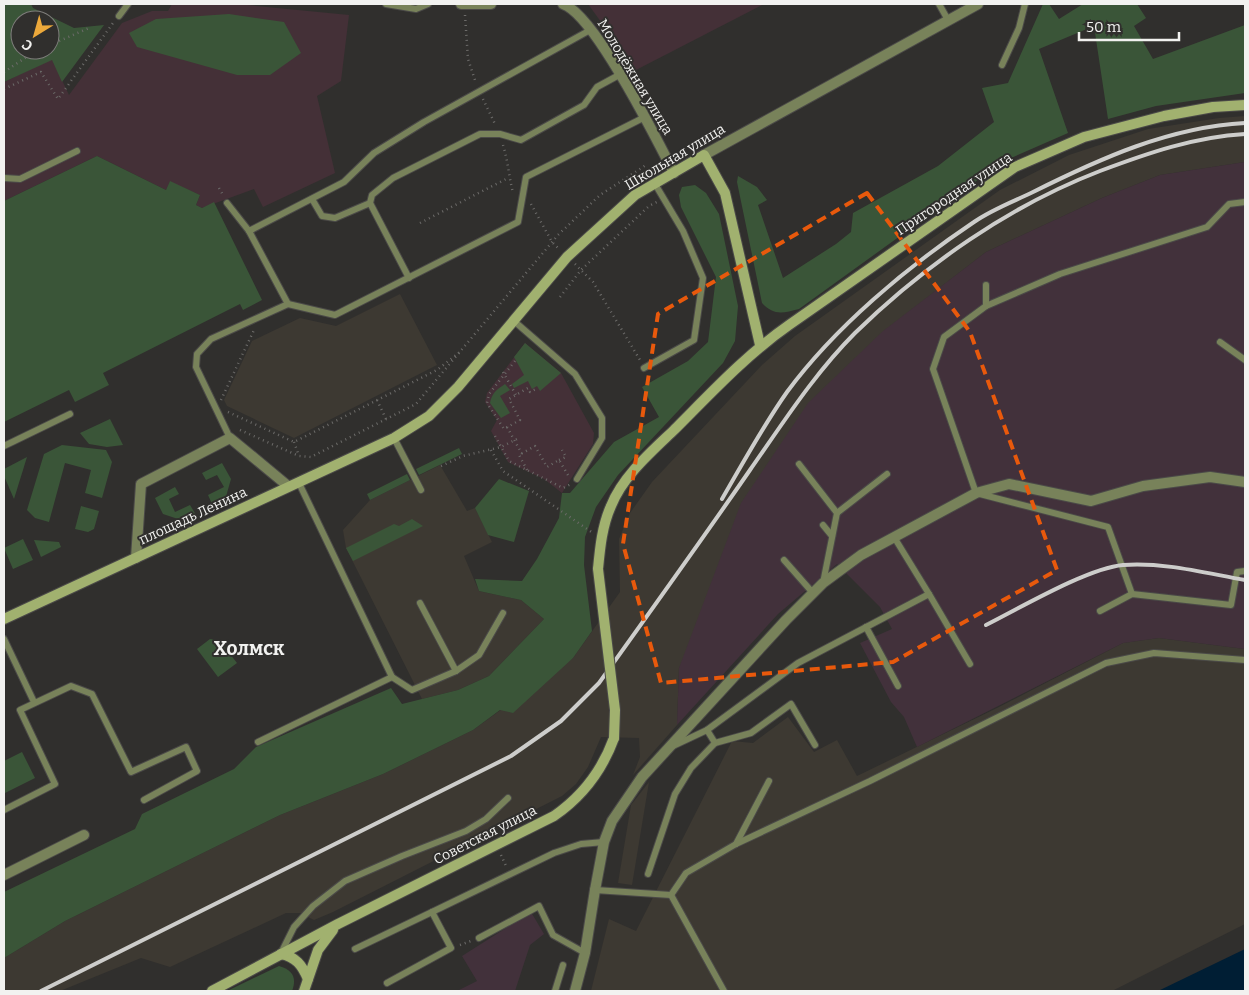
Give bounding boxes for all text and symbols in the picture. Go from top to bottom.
north arrow [10,10,60,60]
scale bar [1079,10,1179,42]
street label: Молодёжная улица [594,16,676,138]
text: 50 m [1086,18,1122,36]
text: С [19,35,36,54]
street label: Школьная улица [622,120,728,194]
street label: Пригородная улица [893,149,1016,239]
street label: площадь Ленина [136,483,250,548]
district label: Холмск [214,637,285,660]
street label: Советская улица [431,802,540,868]

